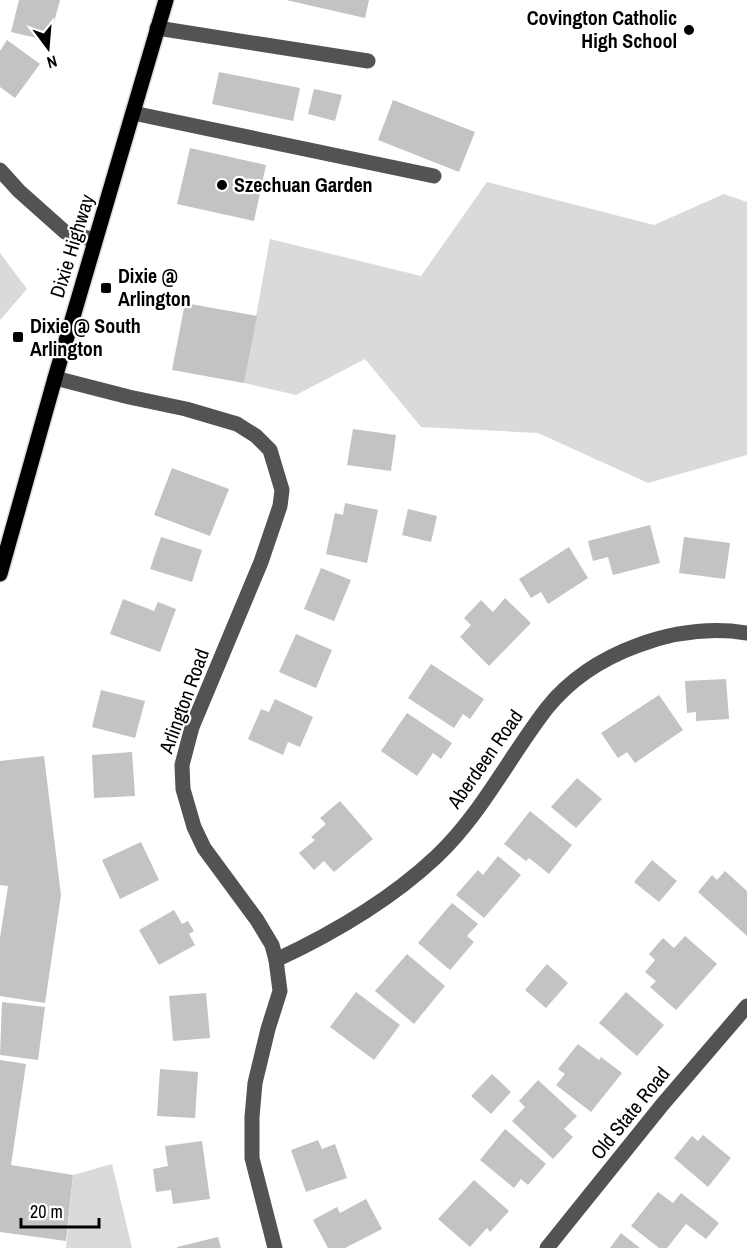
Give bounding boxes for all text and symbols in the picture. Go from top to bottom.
place label: Covington Catholic High School [527,4,677,54]
north arrow [18,18,78,78]
marker: Covington Catholic High School [682,23,696,37]
text: N [45,51,60,74]
place label: Szechuan Garden [234,171,373,198]
marker: Szechuan Garden [215,178,229,192]
street label: Dixie Highway [43,190,100,301]
place label: Dixie @ Arlington [118,262,191,312]
marker: Dixie @ Arlington [99,281,113,295]
place label: Dixie @ South Arlington [30,312,141,362]
marker: Dixie @ South Arlington [11,330,25,344]
street label: Arlington Road [152,645,215,758]
street label: Aberdeen Road [440,704,529,814]
street label: Old State Road [584,1061,675,1165]
scale bar [21,1191,99,1229]
text: 20 m [30,1199,63,1224]

